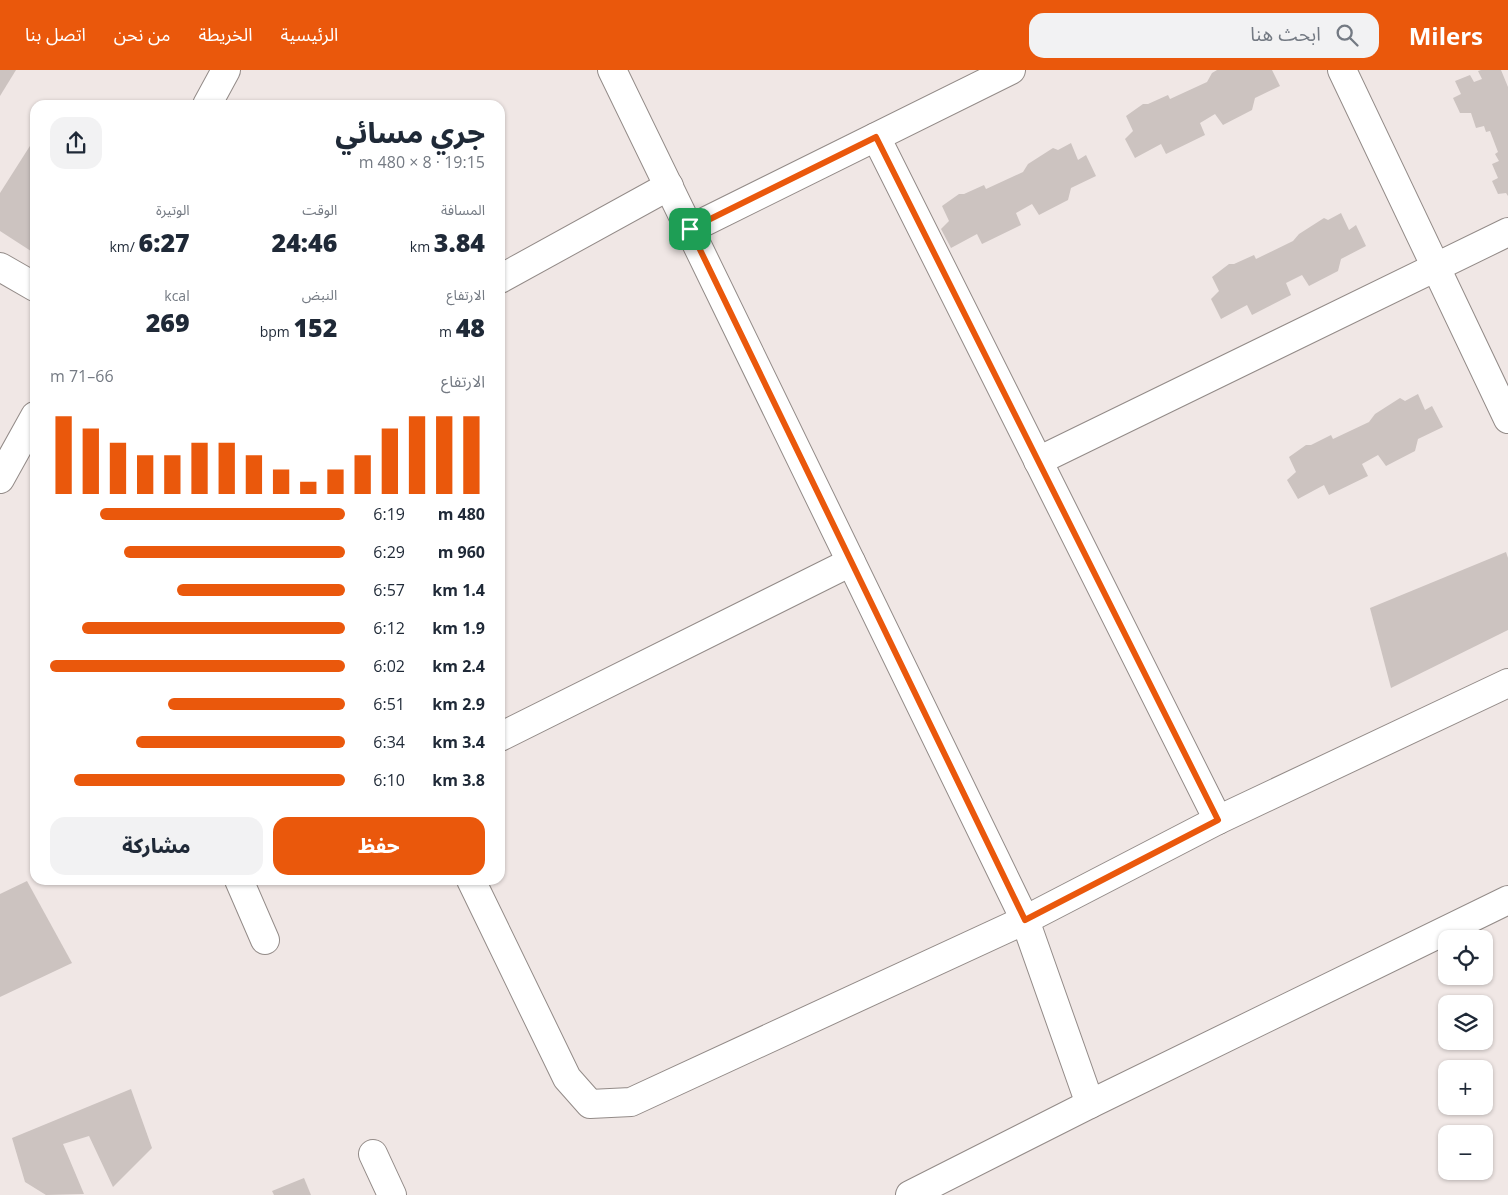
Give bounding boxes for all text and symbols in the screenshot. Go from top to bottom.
search box [1029,13,1379,58]
text: Milers [1409,19,1483,52]
text: ابحث هنا [1250,21,1321,47]
icon: search [1333,21,1361,49]
text: اتصل بنا [25,22,86,46]
text: من نحن [114,22,171,46]
text: الخريطة [199,22,252,46]
text: الرئيسية [280,22,338,46]
text: جري مسائي [335,113,485,151]
button: share [50,117,102,169]
text: 19:15 · 8 × 480 m [359,151,485,173]
text: الوتيرة [156,200,190,219]
text: الوقت [302,200,337,219]
text: المسافة [441,200,485,219]
pin [669,208,711,250]
icon: arrive [676,215,704,243]
text: 6:27 [139,225,190,259]
text: 24:46 [272,225,337,259]
text: 3.84 [434,225,485,259]
text: /km [109,237,139,256]
text: km [410,237,434,256]
text: النبض [302,285,337,304]
text: الارتفاع [447,285,485,304]
text: kcal [164,286,190,305]
text: 269 [146,305,190,339]
text: 152 [293,310,337,344]
text: 48 [456,310,485,344]
text: bpm [260,322,293,341]
text: m [439,322,456,341]
text: 66–71 m [50,365,114,387]
text: الارتفاع [441,370,485,392]
text: 6:19 [373,503,405,525]
text: 480 m [438,503,485,525]
text: 6:29 [373,541,405,563]
text: 960 m [438,541,485,563]
text: 6:57 [373,579,405,601]
text: 1.4 km [432,579,485,601]
text: 6:12 [373,617,405,639]
text: 1.9 km [432,617,485,639]
text: 6:02 [373,655,405,677]
text: 2.4 km [432,655,485,677]
text: 6:51 [373,693,405,715]
text: 2.9 km [432,693,485,715]
text: 6:34 [373,731,405,753]
text: 3.4 km [432,731,485,753]
text: 6:10 [373,769,405,791]
text: 3.8 km [432,769,485,791]
button: مشاركة [50,817,263,875]
button: حفظ [273,817,485,875]
map controls [1438,930,1493,1180]
button: locate [1438,930,1493,985]
button: layers [1438,995,1493,1050]
button: + [1438,1060,1493,1115]
button: − [1438,1125,1493,1180]

